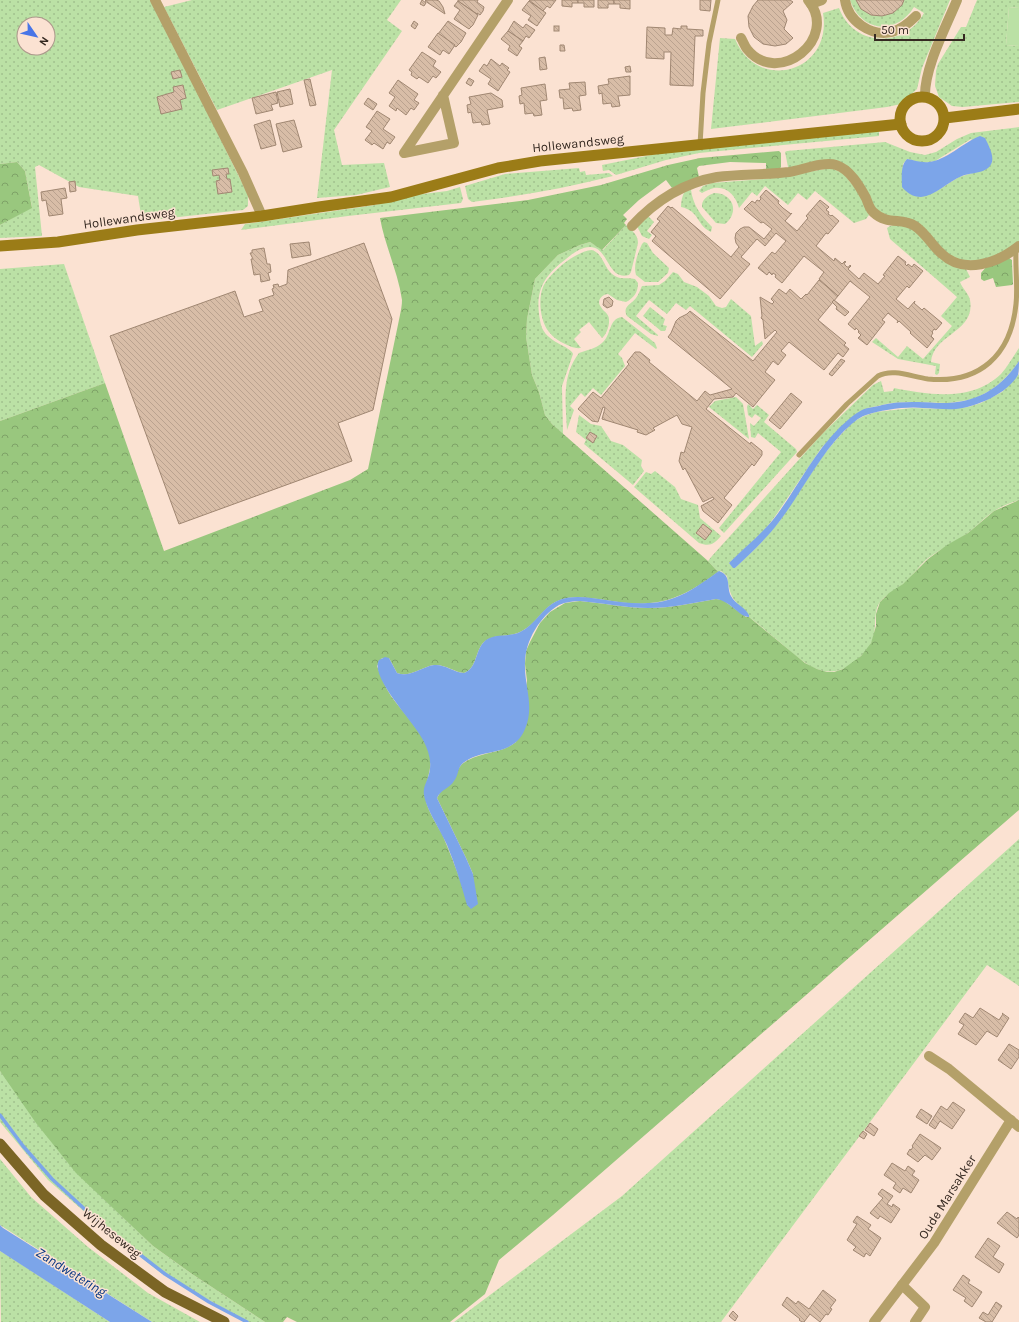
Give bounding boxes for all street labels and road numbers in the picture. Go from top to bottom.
street label: Hollewandsweg [531,131,625,155]
street label: Hollewandsweg [82,204,176,232]
street label: Oude Marsakker [915,1152,979,1242]
street label: Wijheseweg [80,1205,145,1262]

